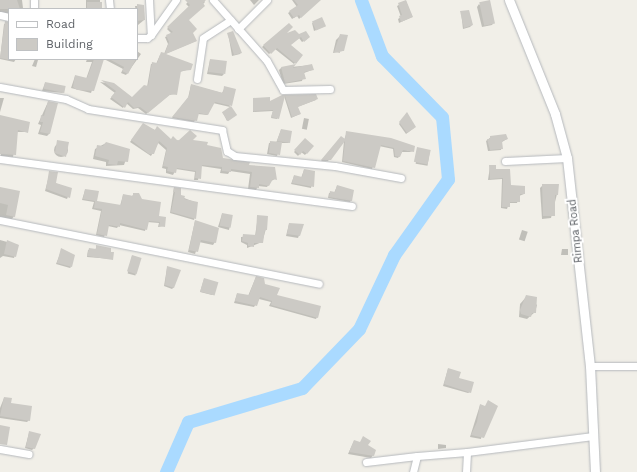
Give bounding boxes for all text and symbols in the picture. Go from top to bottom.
legend [8,8,138,60]
text: Road [46,17,75,31]
text: Building [46,37,93,51]
street label: Rimpa Road [566,198,586,264]

